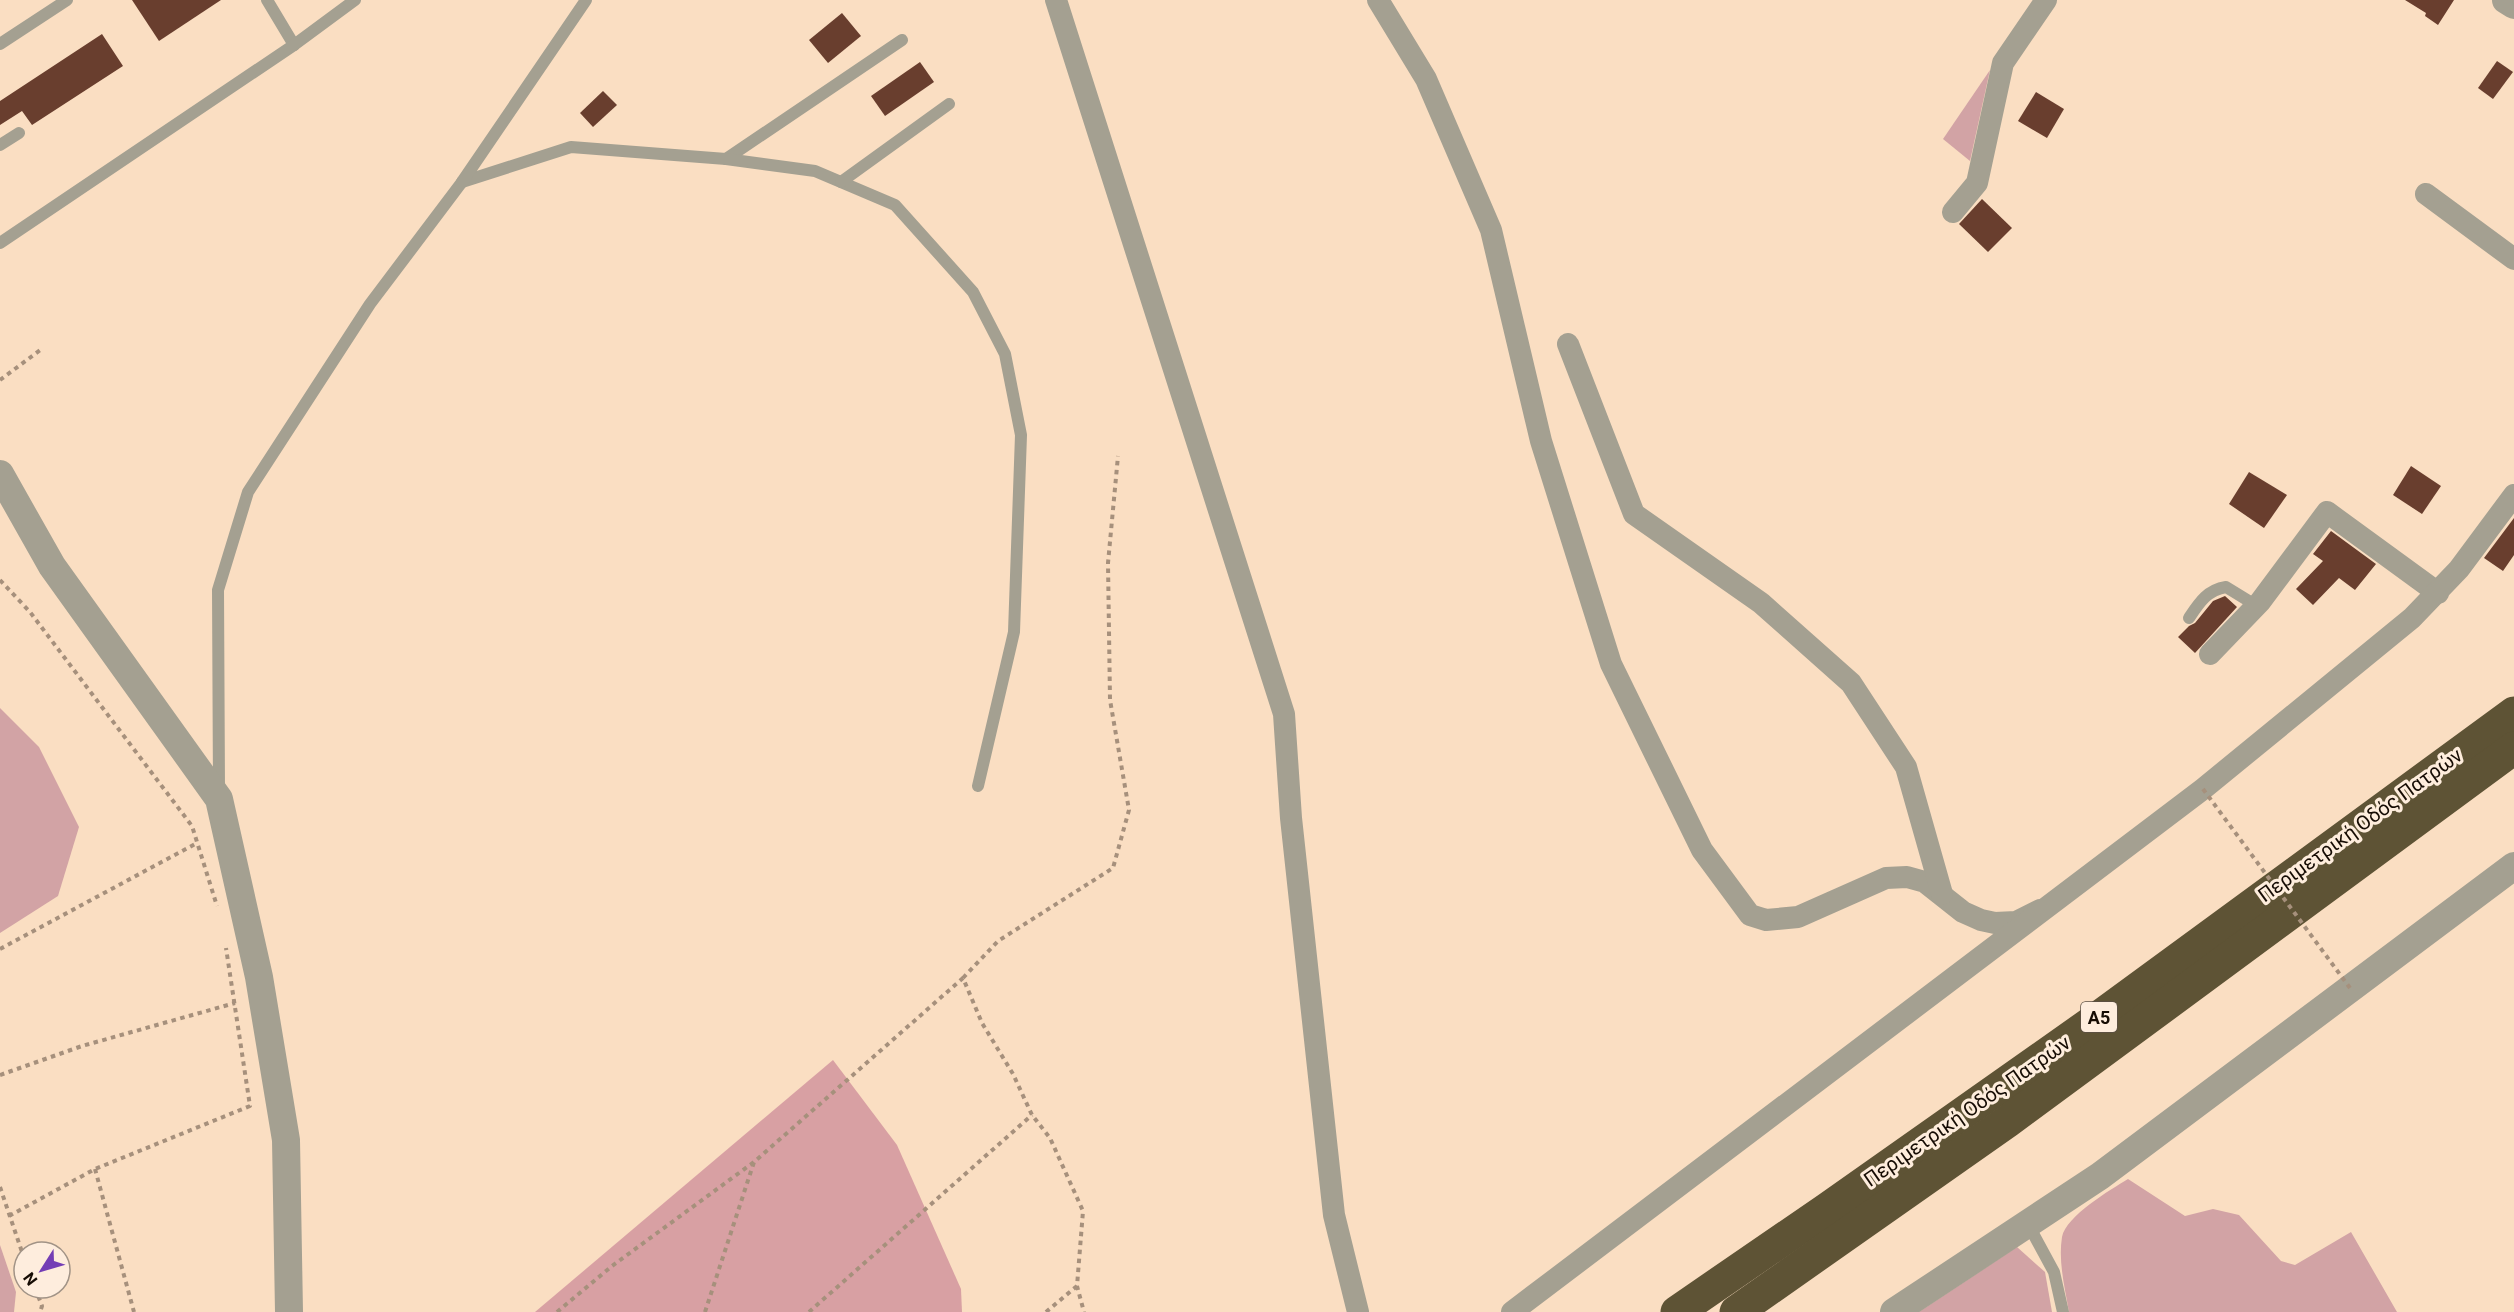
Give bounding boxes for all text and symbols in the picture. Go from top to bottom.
street label: Περιμετρική Οδός Πατρών [2253,743,2467,907]
road number: Α5 [2081,1002,2117,1032]
street label: Περιμετρική Οδός Πατρών [1859,1030,2075,1192]
north arrow [12,1240,72,1300]
text: N [19,1268,41,1289]

